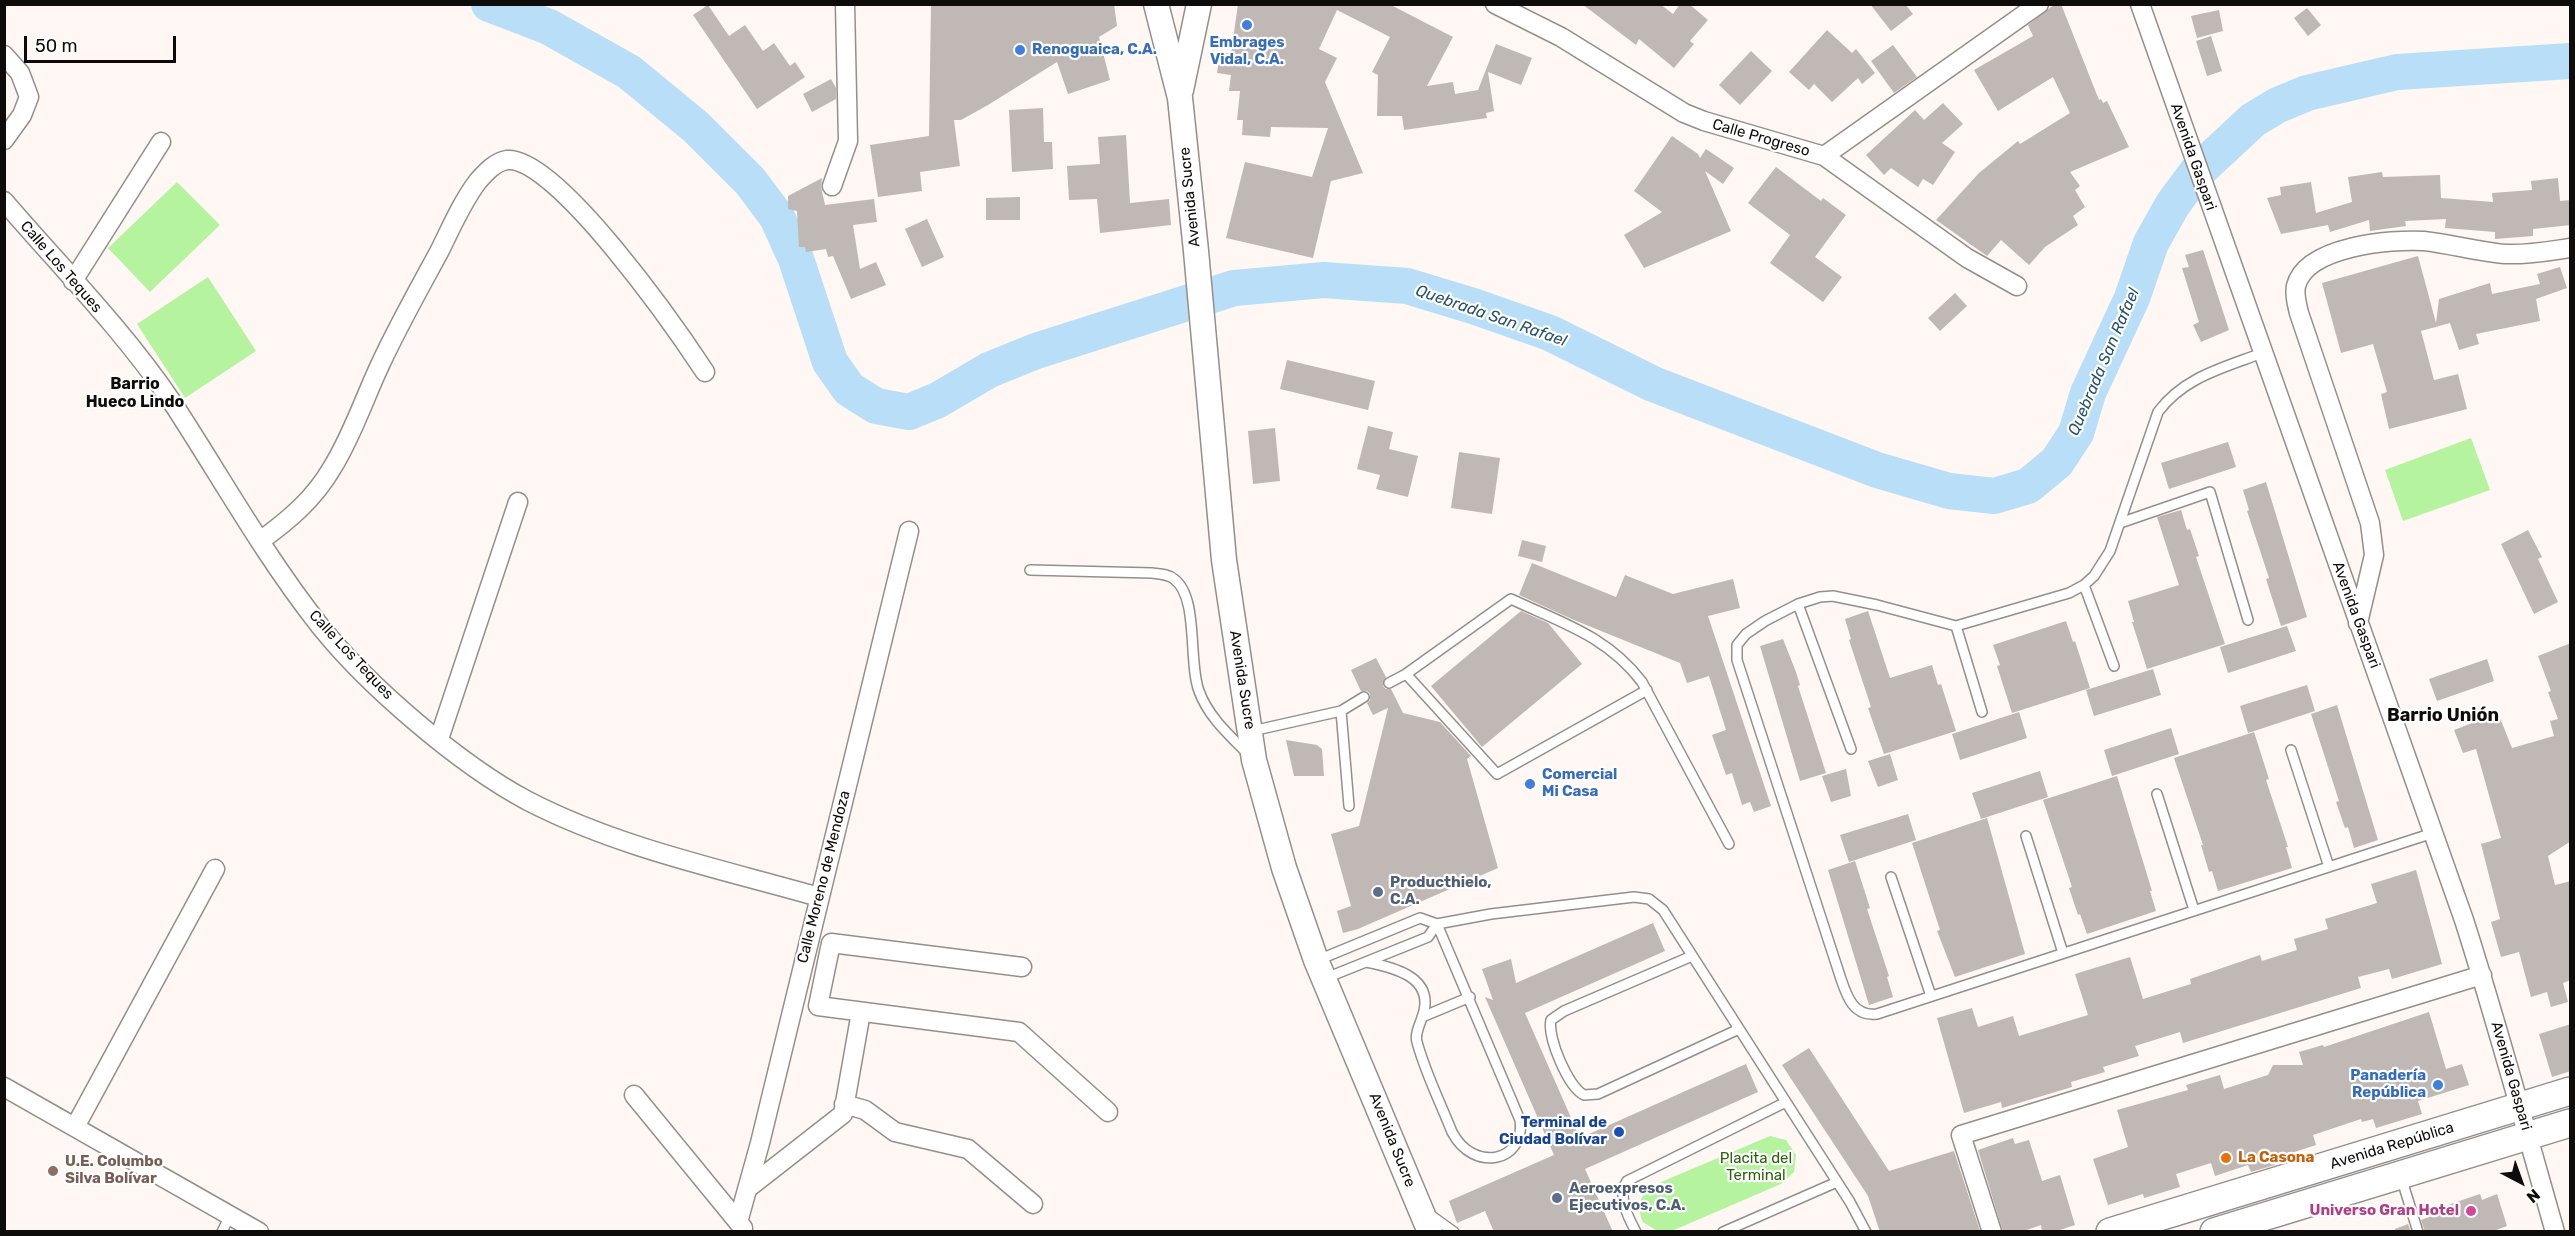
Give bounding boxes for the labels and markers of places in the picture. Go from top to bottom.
marker: Embrages Vidal, C.A. [1240,18,1254,32]
place label: Embrages Vidal, C.A. [1209,34,1285,69]
place label: Renoguaica, C.A. [1032,41,1157,59]
marker: Renoguaica, C.A. [1013,43,1027,57]
place label: Comercial Mi Casa [1542,766,1617,801]
marker: Comercial Mi Casa [1523,777,1537,791]
place label: Producthielo, C.A. [1390,874,1491,909]
marker: Producthielo, C.A. [1371,885,1385,899]
place label: Panadería República [2350,1067,2426,1102]
marker: Panadería República [2431,1078,2445,1092]
place label: Terminal de Ciudad Bolívar [1499,1114,1607,1149]
marker: Terminal de Ciudad Bolívar [1612,1125,1626,1139]
place label: La Casona [2238,1149,2314,1167]
marker: La Casona [2219,1151,2233,1165]
place label: U.E. Columbo Silva Bolívar [65,1153,163,1188]
marker: U.E. Columbo Silva Bolívar [46,1164,60,1178]
place label: Aeroexpresos Ejecutivos, C.A. [1569,1180,1685,1215]
marker: Aeroexpresos Ejecutivos, C.A. [1550,1191,1564,1205]
place label: Universo Gran Hotel [2310,1202,2459,1220]
marker: Universo Gran Hotel [2464,1204,2478,1218]

